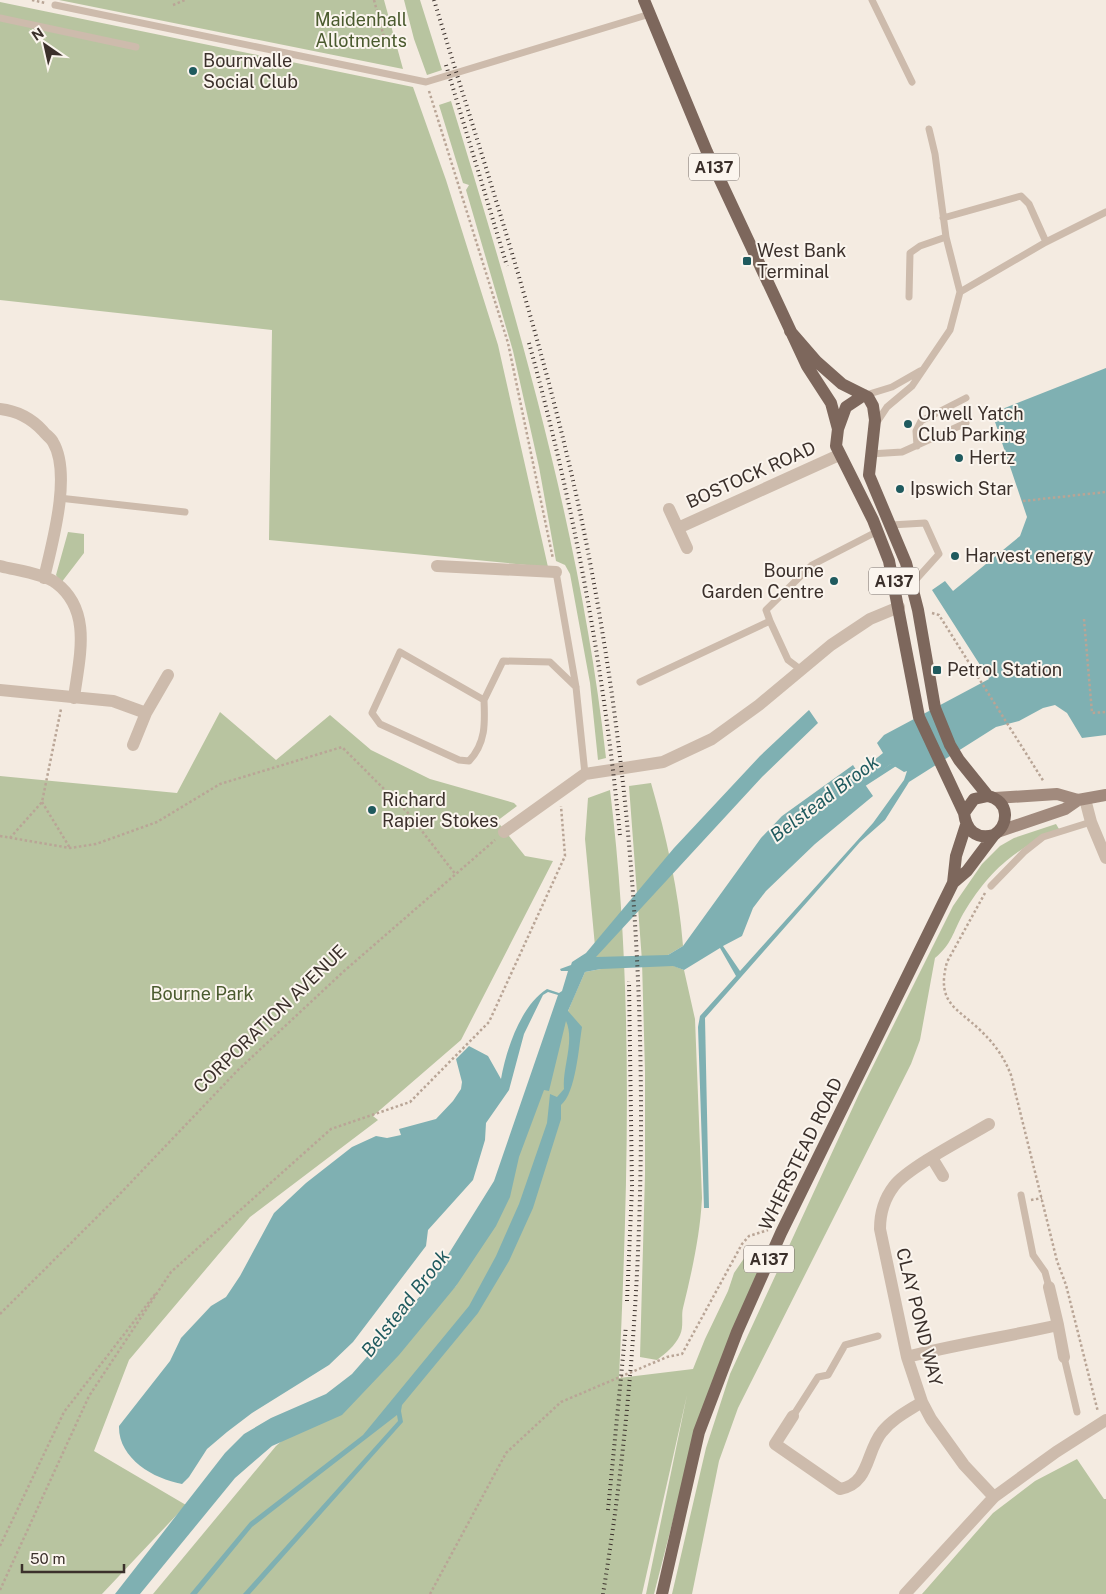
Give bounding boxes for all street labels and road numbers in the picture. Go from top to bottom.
road number: A137 [689,154,739,180]
street label: BOSTOCK ROAD [683,437,819,513]
road number: A137 [869,568,919,594]
street label: CORPORATION AVENUE [189,940,350,1097]
street label: WHERSTEAD ROAD [754,1074,847,1233]
road number: A137 [744,1246,794,1272]
street label: CLAY POND WAY [892,1246,947,1388]

